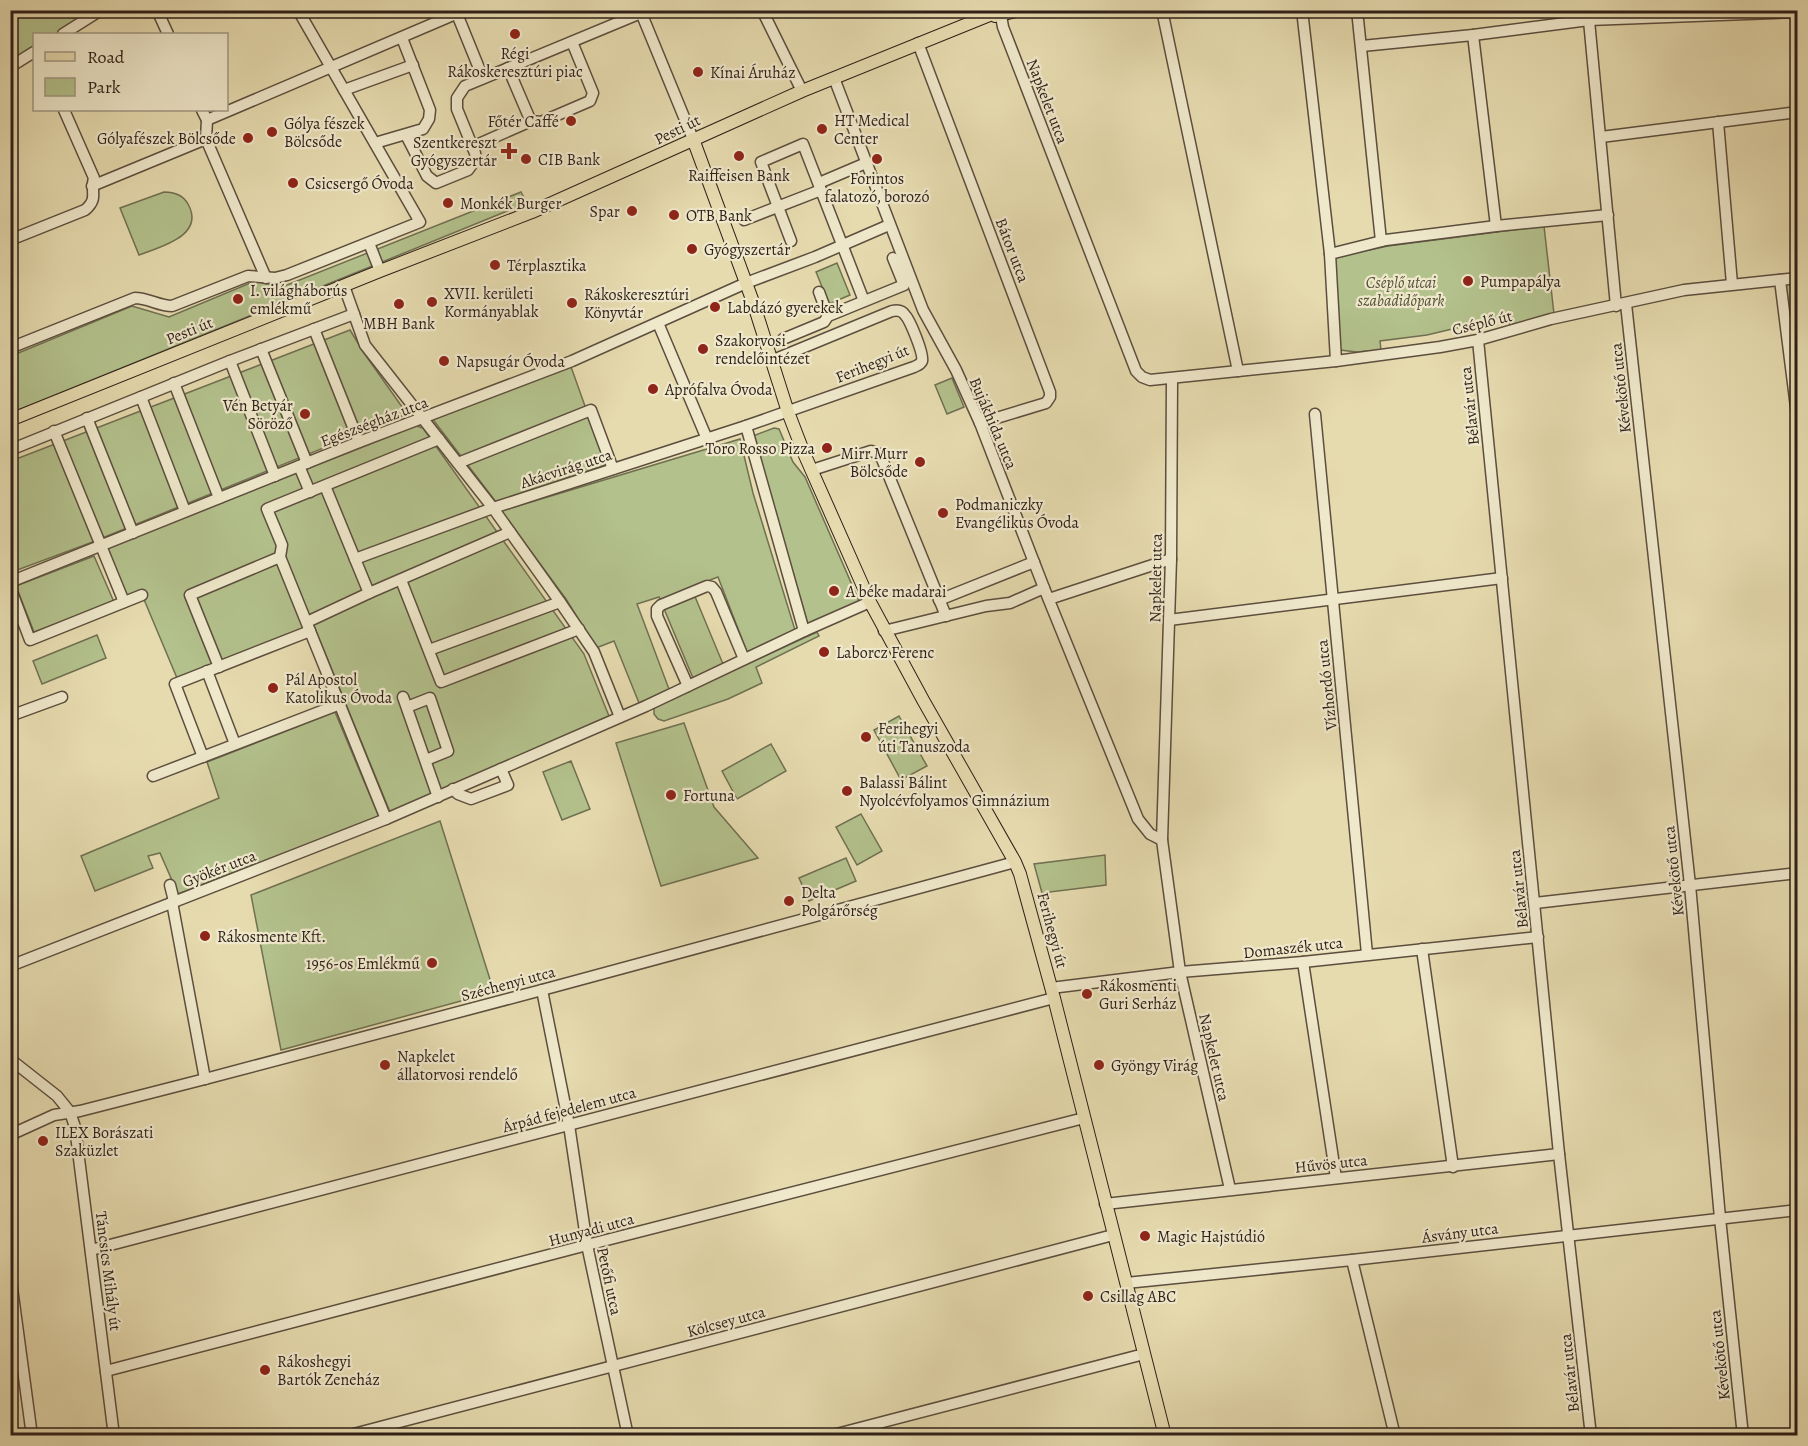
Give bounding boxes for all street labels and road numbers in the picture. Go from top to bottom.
street label: Napkelet utca [1021,56,1074,148]
street label: Pesti út [651,109,704,150]
street label: Bátor utca [990,215,1035,286]
street label: Cséplő út [1450,305,1515,341]
street label: Pesti út [163,312,216,350]
street label: Ferihegyi út [832,339,912,389]
street label: Kévekötő utca [1605,341,1637,434]
street label: Bélavár utca [1455,365,1485,446]
street label: Bujákhida utca [964,374,1023,473]
street label: Egészségház utca [317,391,432,453]
street label: Akácvirág utca [517,444,615,494]
street label: Napkelet utca [1144,533,1168,623]
street label: Vízhordó utca [1311,638,1343,732]
street label: Kévekötő utca [1658,824,1690,917]
street label: Gyökér utca [179,845,260,893]
street label: Bélavár utca [1504,848,1534,929]
street label: Ferihegyi út [1031,890,1073,971]
street label: Domaszék utca [1242,932,1345,964]
street label: Széchenyi utca [459,961,558,1007]
street label: Napkelet utca [1193,1011,1235,1104]
street label: Árpád fejedelem utca [499,1081,639,1139]
street label: Hűvös utca [1294,1149,1369,1179]
street label: Hunyadi utca [546,1208,637,1252]
street label: Táncsics Mihály út [90,1210,126,1332]
street label: Ásvány utca [1420,1217,1500,1249]
street label: Petőfi utca [591,1245,627,1318]
street label: Kölcsey utca [685,1301,768,1343]
street label: Kévekötő utca [1704,1308,1736,1401]
street label: Bélavár utca [1555,1332,1585,1413]

